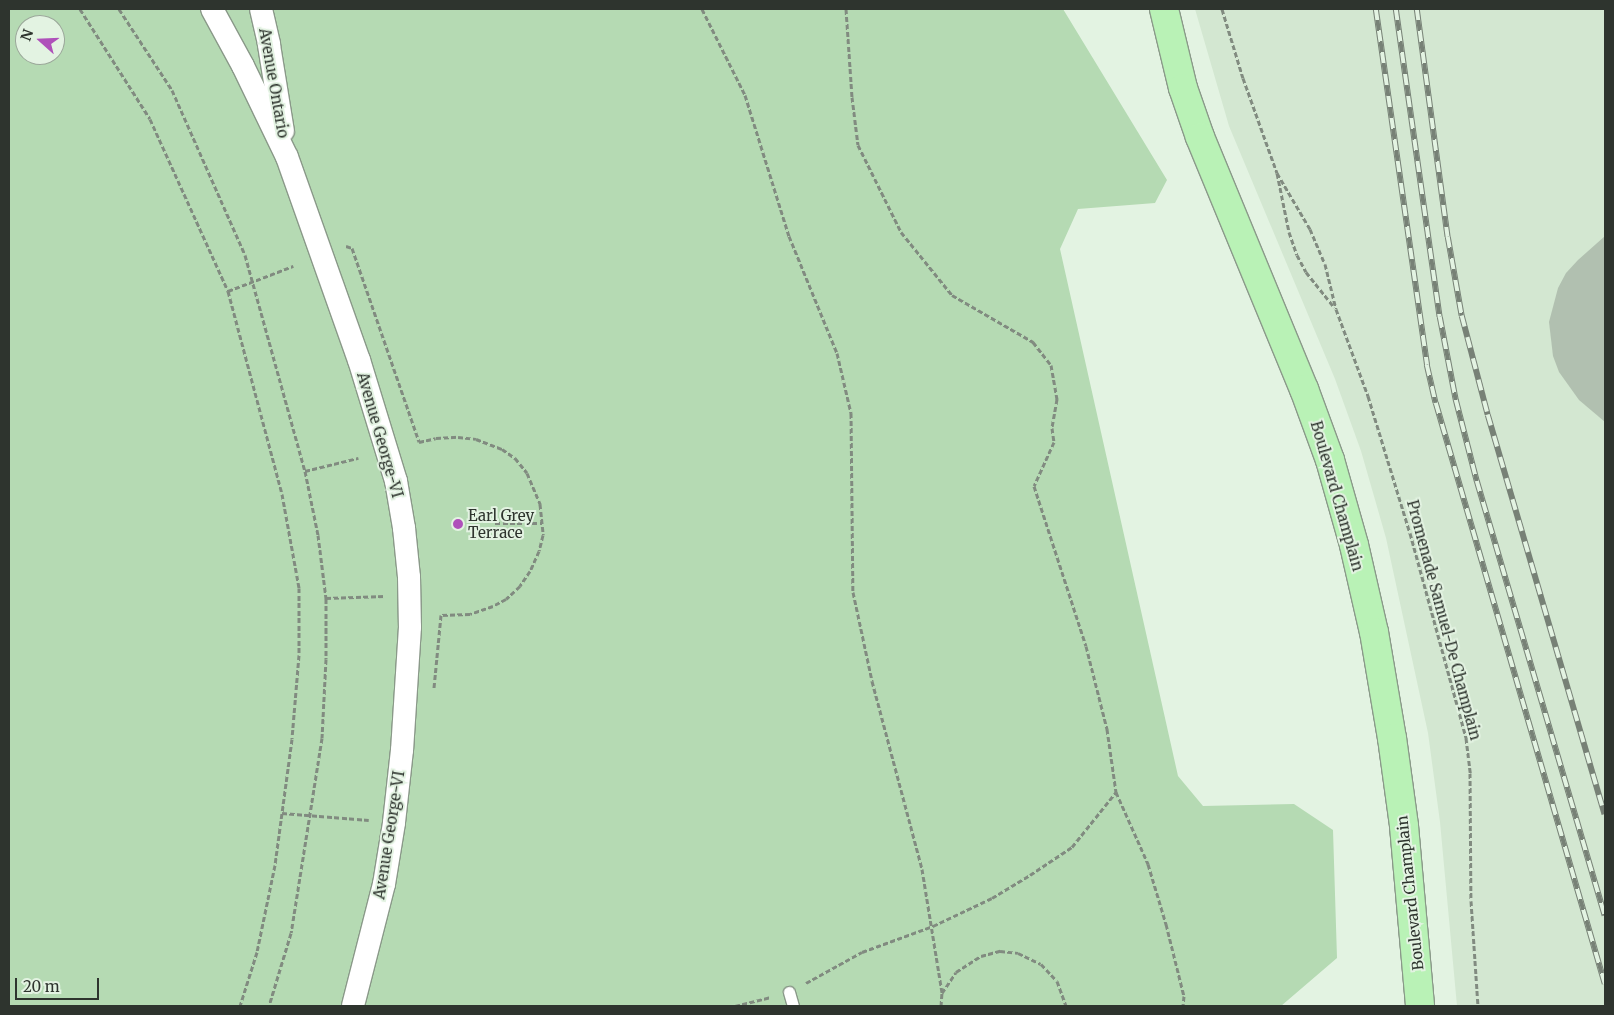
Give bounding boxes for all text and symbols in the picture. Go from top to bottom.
north arrow [15,15,65,65]
text: N [16,27,37,43]
street label: Avenue Ontario [255,27,293,139]
street label: Avenue George-VI [353,370,407,500]
street label: Boulevard Champlain [1307,419,1367,573]
street label: Promenade Samuel-De Champlain [1403,498,1485,742]
place label: Earl Grey Terrace [468,506,534,541]
marker: Earl Grey Terrace [452,518,464,530]
street label: Avenue George-VI [370,770,408,900]
street label: Boulevard Champlain [1393,815,1427,971]
scale bar [18,968,101,1000]
text: 20 m [23,977,60,996]

